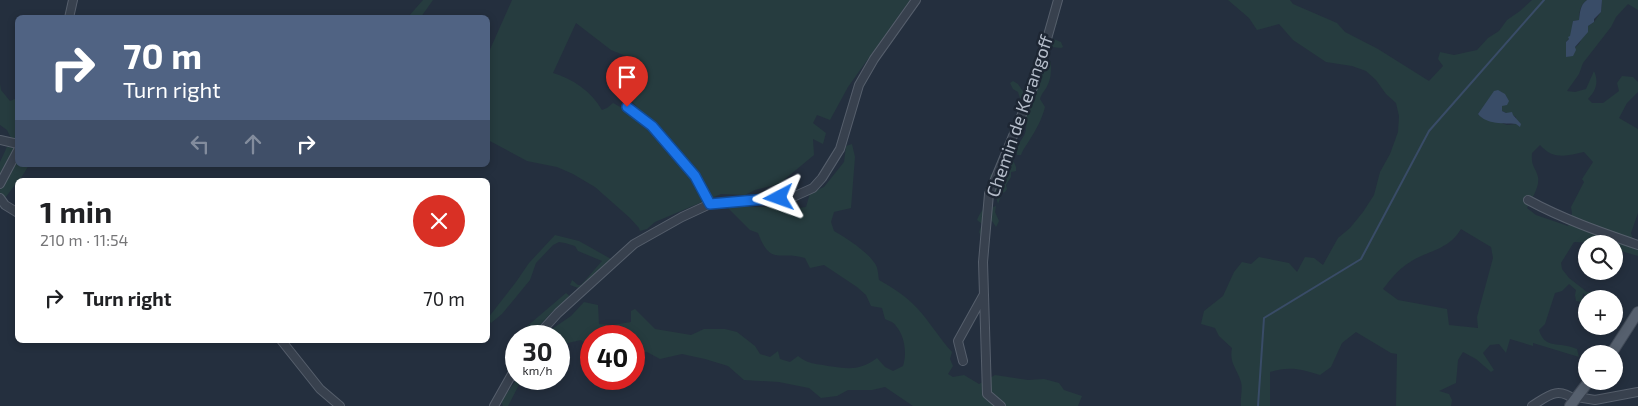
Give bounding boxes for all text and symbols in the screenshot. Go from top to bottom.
street label: Chemin de Kerangoff [981,31,1057,200]
text: 70 m [123,34,202,76]
icon: right [40,35,105,100]
pin [606,56,648,107]
icon: arrive [613,63,641,91]
text: Turn right [123,76,221,102]
icon: left [186,130,214,158]
icon: ahead [239,130,267,158]
icon: right [292,130,320,158]
position arrow [752,171,804,223]
text: 1 min [40,193,112,229]
button: close [413,195,465,247]
text: 210 m · 11:54 [40,230,128,249]
map controls [1578,235,1623,390]
button: search [1578,235,1623,280]
icon: right [40,284,68,312]
text: Turn right [83,287,171,310]
text: 70 m [423,287,465,310]
button: + [1578,290,1623,335]
speed limit sign: 40 [580,325,645,390]
text: 30 [523,336,552,366]
button: − [1578,345,1623,390]
text: km/h [523,363,552,377]

